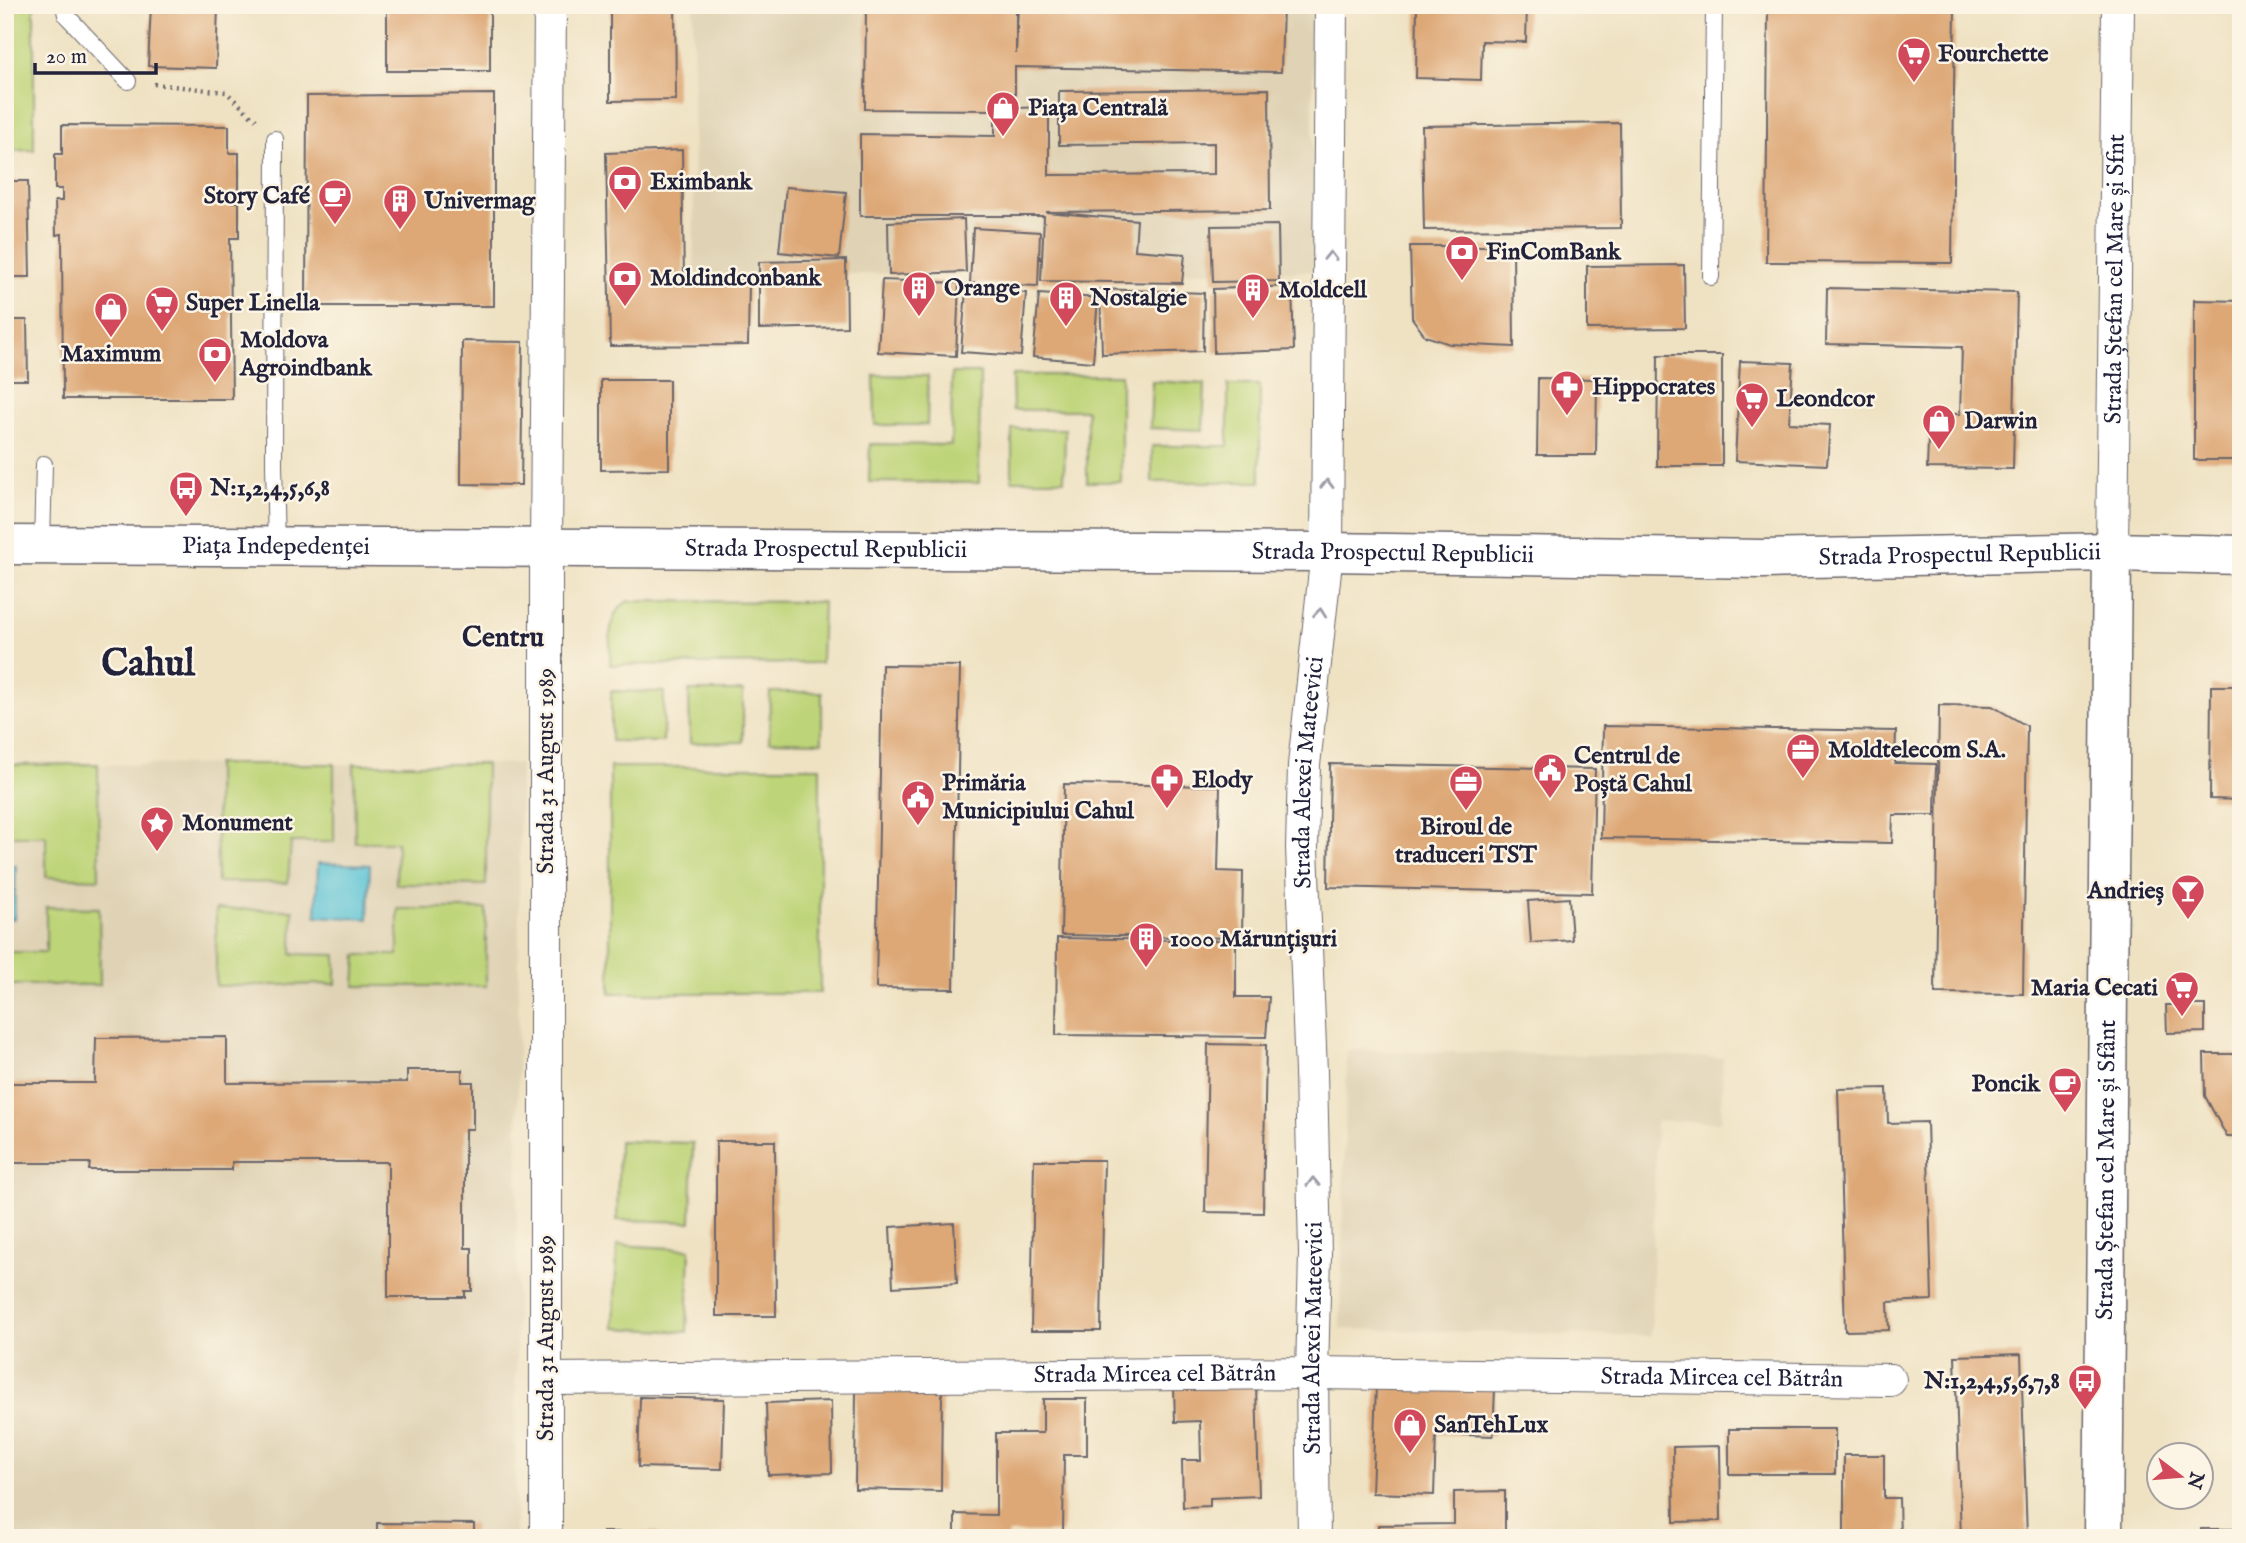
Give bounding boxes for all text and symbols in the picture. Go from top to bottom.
scale bar [35,32,156,76]
supermarket icon: Fourchette [1895,35,1933,84]
place label: Fourchette [1938,39,2049,70]
text: 20 m [46,44,87,71]
shop icon: Piața Centrală [984,89,1022,138]
place label: Piața Centrală [1028,93,1168,124]
street label: Strada Ștefan cel Mare și Sfnt [2098,134,2132,424]
bank icon: Eximbank [606,163,644,212]
place label: Eximbank [650,167,753,198]
cafe icon: Story Café [316,177,354,226]
place label: Story Café [204,181,310,212]
building icon: Univermag [381,182,419,231]
place label: Univermag [423,186,536,217]
bank icon: FinComBank [1443,233,1481,282]
place label: FinComBank [1486,237,1622,268]
one-way arrow [1322,250,1338,261]
bank icon: Moldindconbank [606,259,644,308]
place label: Moldindconbank [650,263,822,294]
building icon: Orange [900,269,938,318]
building icon: Moldcell [1234,271,1272,320]
place label: Orange [944,273,1020,304]
place label: Moldcell [1278,275,1367,306]
building icon: Nostalgie [1047,279,1085,328]
place label: Nostalgie [1089,283,1187,314]
supermarket icon: Super Linella [143,284,181,333]
place label: Super Linella [186,288,320,319]
shop icon: Maximum [92,290,130,339]
place label: Moldova Agroindbank [239,325,373,384]
bank icon: Moldova Agroindbank [196,335,234,384]
place label: Maximum [61,339,162,370]
pharmacy icon: Hippocrates [1548,368,1586,417]
place label: Hippocrates [1592,372,1716,403]
supermarket icon: Leondcor [1733,380,1771,429]
place label: Leondcor [1776,384,1875,415]
shop icon: Darwin [1920,402,1958,451]
place label: Darwin [1964,406,2038,437]
bus stop icon: N:1,2,4,5,6,8 [167,469,205,518]
place label: N:1,2,4,5,6,8 [209,473,330,504]
one-way arrow [1319,478,1335,488]
street label: Piața Indepedenței [182,530,370,562]
street label: Strada Prospectul Republicii [685,533,967,566]
street label: Strada Prospectul Republicii [1252,536,1534,571]
street label: Strada Prospectul Republicii [1818,537,2101,573]
one-way arrow [1313,607,1328,619]
district label: Centru [462,621,545,656]
district label: Cahul [101,641,195,689]
street label: Strada Alexei Mateevici [1286,655,1331,889]
street label: Strada 31 August 1989 [531,668,562,874]
office icon: Moldtelecom S.A. [1784,731,1822,780]
place label: Moldtelecom S.A. [1828,735,2006,766]
place label: Centrul de Poștă Cahul [1574,741,1692,800]
public building icon: Centrul de Poștă Cahul [1531,751,1569,800]
pharmacy icon: Elody [1148,761,1186,810]
office icon: Biroul de traduceri TST [1447,763,1485,812]
place label: Elody [1192,765,1254,796]
place label: Primăria Municipiului Cahul [942,768,1134,827]
public building icon: Primăria Municipiului Cahul [899,778,937,827]
place icon: Monument [138,804,176,853]
place label: Monument [182,808,293,839]
place label: Biroul de traduceri TST [1395,812,1537,871]
bar icon: Andrieș [2169,872,2207,921]
place label: Andrieș [2087,876,2165,907]
building icon: 1000 Mărunțișuri [1127,920,1165,969]
place label: 1000 Mărunțișuri [1170,924,1338,955]
supermarket icon: Maria Cecati [2163,969,2201,1018]
place label: Maria Cecati [2031,973,2159,1004]
street label: Strada Ștefan cel Mare și Sfânt [2089,1020,2123,1320]
cafe icon: Poncik [2046,1065,2084,1114]
place label: Poncik [1971,1069,2041,1100]
one-way arrow [1306,1177,1321,1188]
street label: Strada Alexei Mateevici [1296,1221,1331,1455]
street label: Strada 31 August 1989 [531,1235,562,1441]
street label: Strada Mircea cel Bătrân [1034,1358,1277,1391]
street label: Strada Mircea cel Bătrân [1600,1361,1844,1395]
bus stop icon: N:1,2,4,5,6,7,8 [2066,1362,2104,1411]
place label: N:1,2,4,5,6,7,8 [1923,1366,2060,1397]
shop icon: SanTehLux [1391,1406,1429,1455]
place label: SanTehLux [1434,1410,1548,1441]
north arrow [2144,1442,2214,1512]
text: N [2180,1468,2208,1492]

